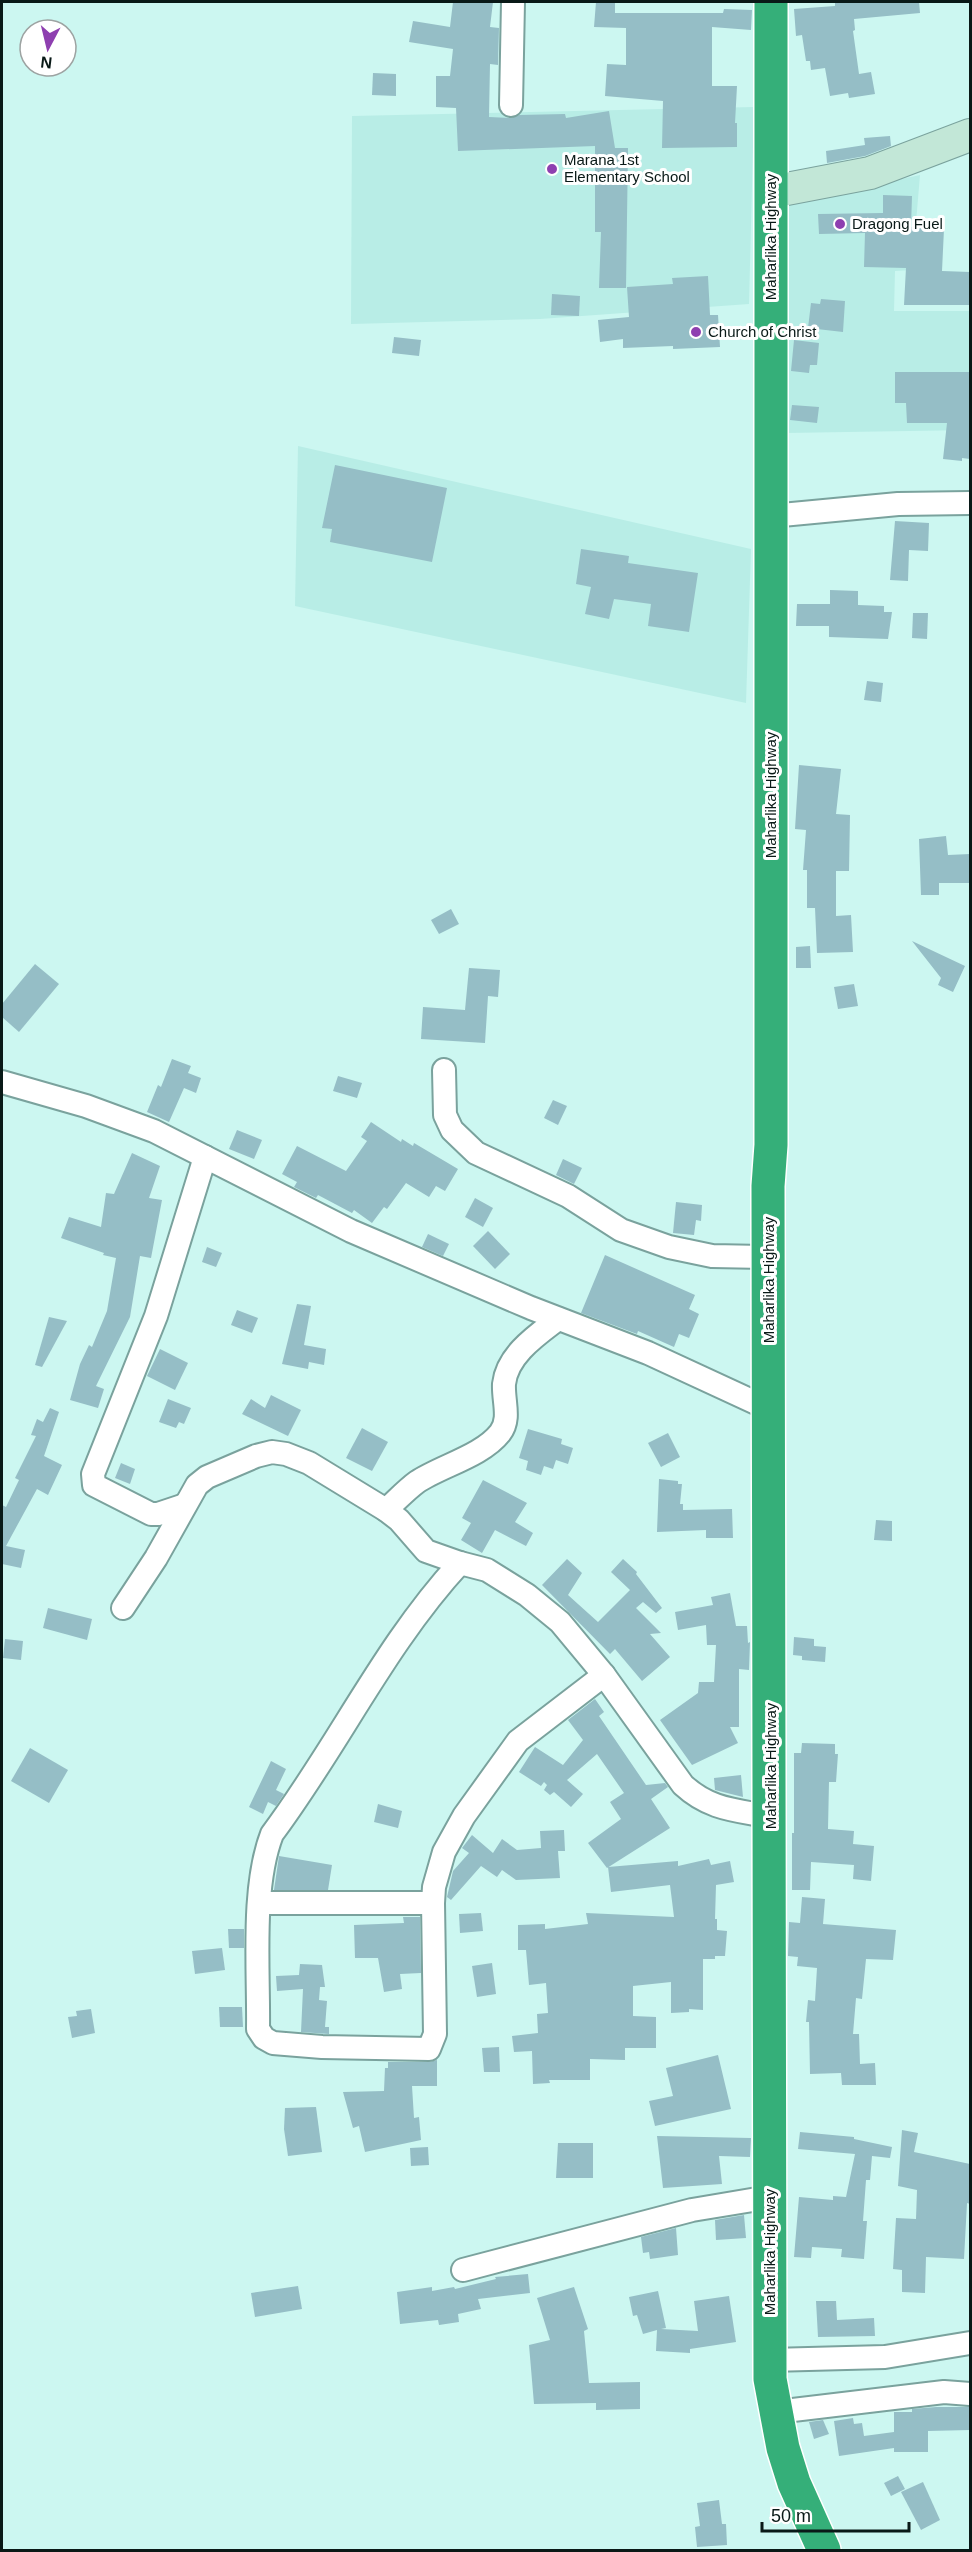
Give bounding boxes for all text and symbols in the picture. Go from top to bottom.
north arrow [18,18,78,78]
text: N [39,53,53,72]
place label: Marana 1st Elementary School [564,151,690,185]
marker: Marana 1st Elementary School [545,162,559,176]
street label: Maharlika Highway [762,173,779,300]
place label: Dragong Fuel [852,215,943,232]
marker: Dragong Fuel [833,217,847,231]
place label: Church of Christ [708,323,817,340]
marker: Church of Christ [689,325,703,339]
street label: Maharlika Highway [762,731,779,858]
street label: Maharlika Highway [760,1216,777,1343]
street label: Maharlika Highway [762,1702,779,1829]
street label: Maharlika Highway [761,2188,778,2315]
scale bar [762,2495,909,2533]
text: 50 m [771,2506,811,2526]

